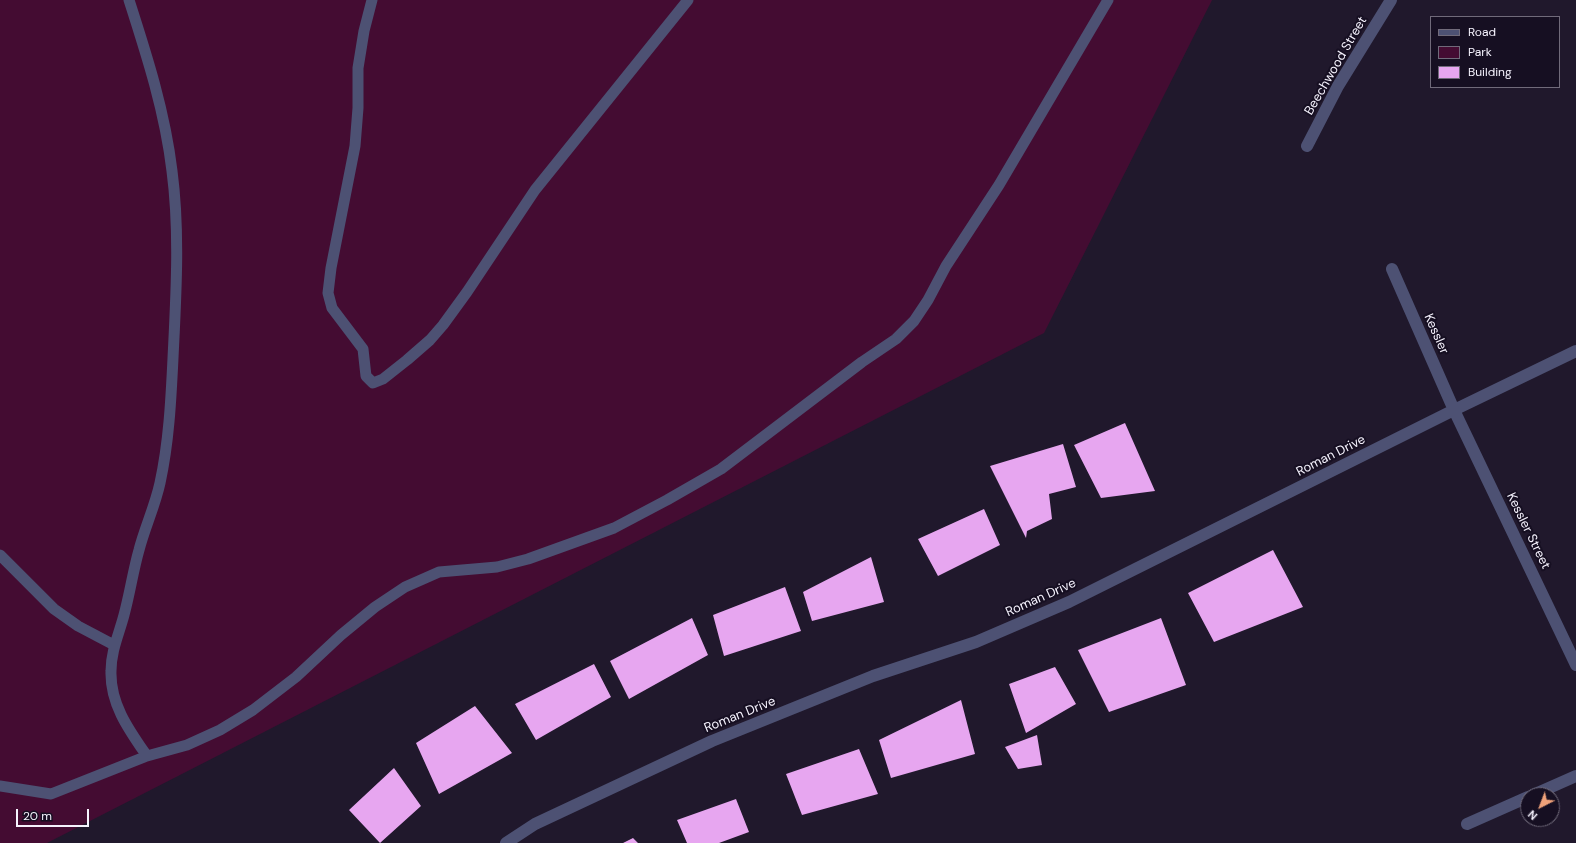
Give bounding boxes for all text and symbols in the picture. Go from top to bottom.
street label: Beechwood Street [1301,14,1371,118]
legend [1430,16,1560,88]
text: Road [1468,24,1496,40]
text: Park [1468,44,1492,60]
text: Building [1468,64,1512,80]
street label: Kessler [1420,311,1452,357]
street label: Roman Drive [1294,432,1368,480]
street label: Kessler Street [1503,490,1553,572]
street label: Roman Drive [1003,576,1079,620]
street label: Roman Drive [702,694,778,736]
north arrow [1520,787,1560,827]
scale bar [18,801,91,827]
text: N [1525,807,1540,823]
text: 20 m [23,808,52,824]

